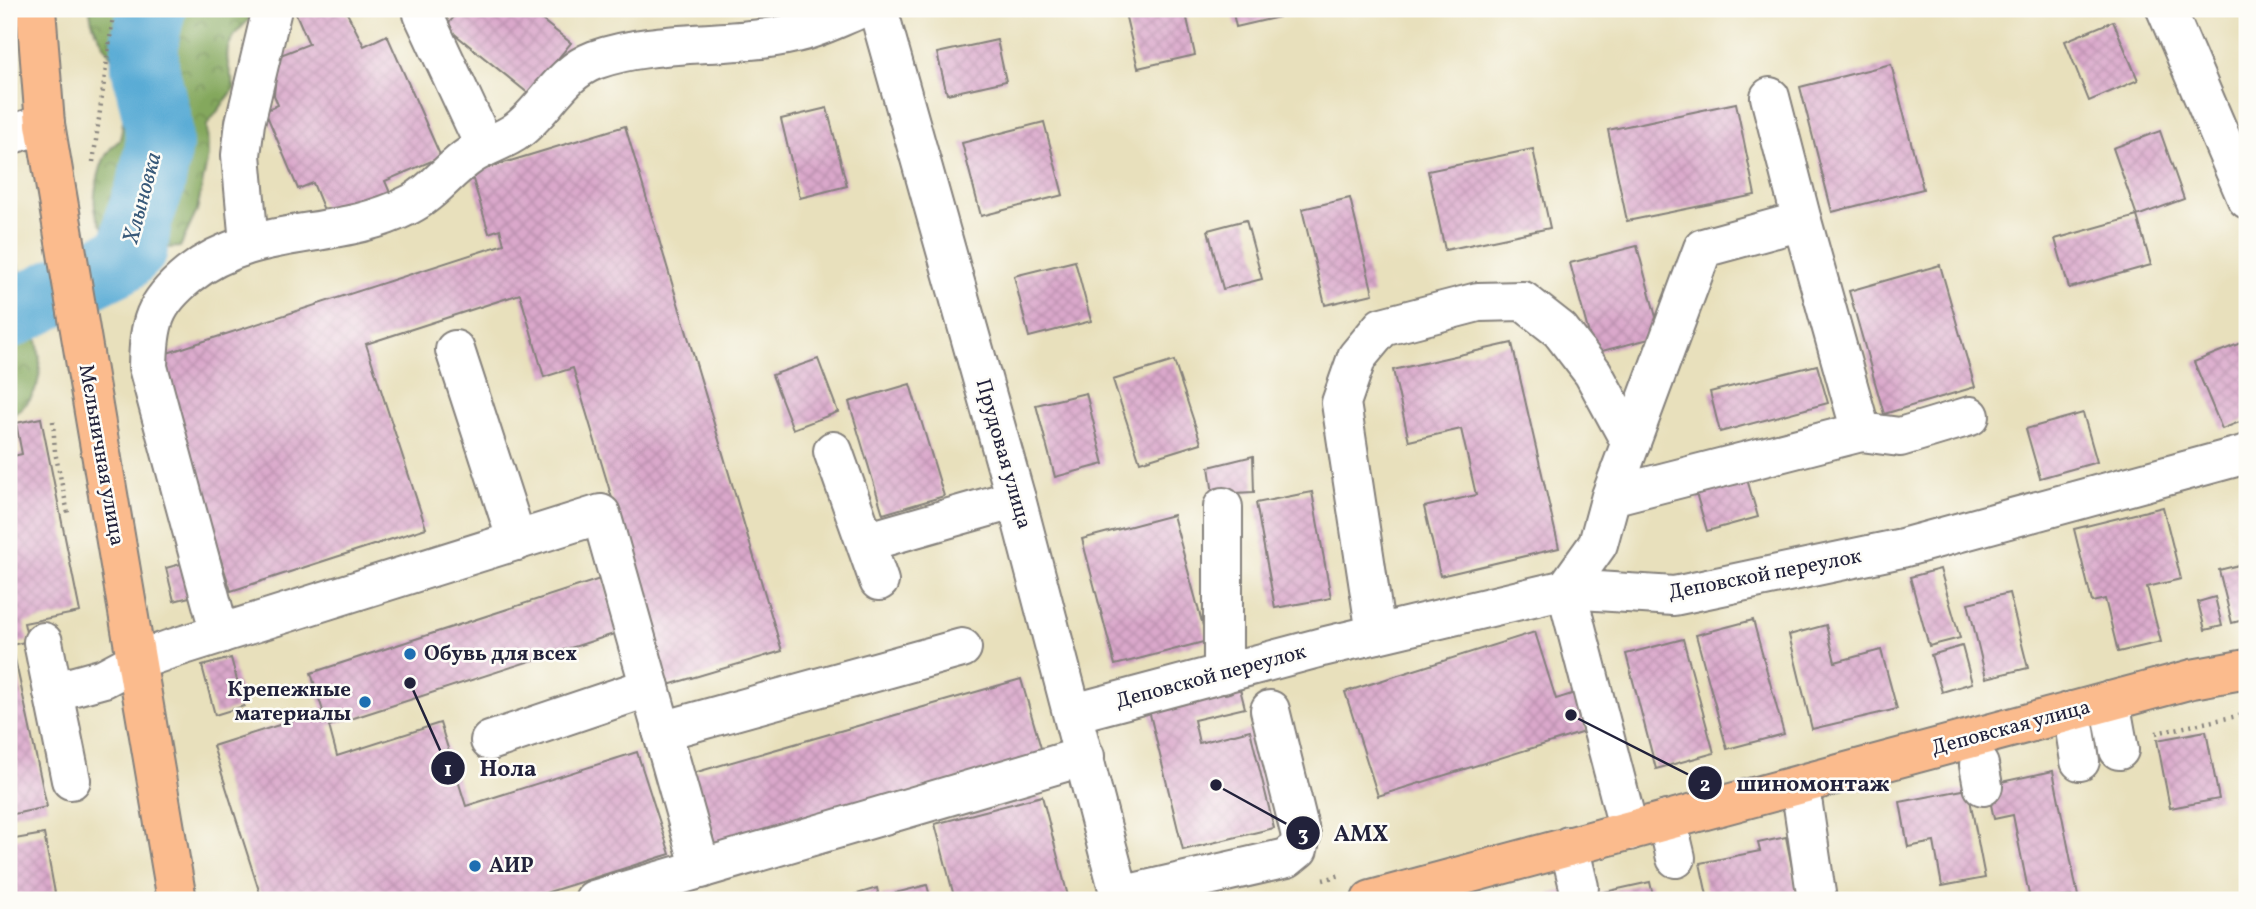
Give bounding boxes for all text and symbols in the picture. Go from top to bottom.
water label: Хлыновка [115,149,171,248]
street label: Мельничная улица [71,362,131,548]
street label: Прудовая улица [968,375,1038,533]
street label: Деповской переулок [1666,542,1864,608]
street label: Деповской переулок [1113,638,1309,716]
place label: Обувь для всех [424,640,577,669]
marker: Обувь для всех [402,646,418,662]
place label: Крепежные материалы [227,676,351,729]
street label: Деповская улица [1928,693,2094,763]
marker: Крепежные материалы [357,694,373,710]
callout: Нола [431,746,551,790]
text: Нола [479,754,537,786]
text: 1 [444,756,452,785]
callout: шиномонтаж [1687,761,1904,805]
text: шиномонтаж [1736,769,1890,801]
text: 2 [1700,771,1710,800]
callout: AMX [1285,811,1403,855]
text: AMX [1334,819,1388,851]
text: 3 [1298,821,1308,850]
place label: АИР [489,852,534,881]
marker: АИР [467,858,483,874]

